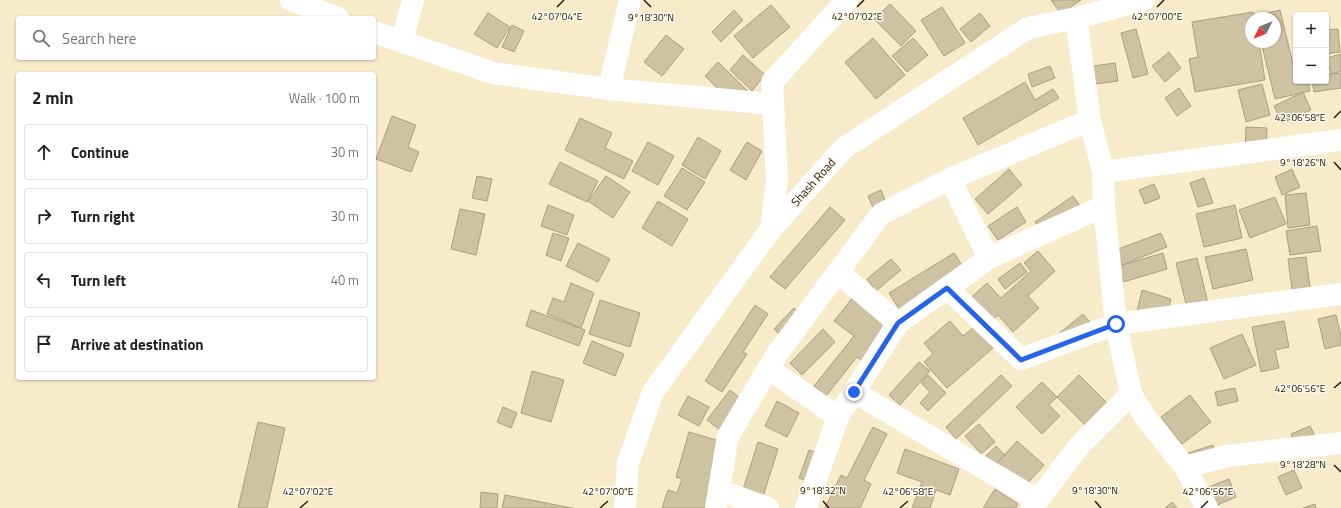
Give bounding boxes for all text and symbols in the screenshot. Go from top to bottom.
text: 42°07'04"E [532,9,583,24]
text: 42°07'02"E [832,9,883,24]
text: 42°07'00"E [1132,9,1183,24]
text: 9°18'30"N [628,10,674,25]
north arrow [1245,12,1281,48]
map controls [1293,12,1329,84]
button: + [1293,12,1329,48]
search box [16,16,376,60]
icon: search [30,27,52,49]
text: Search here [62,27,136,50]
button: − [1293,48,1329,84]
text: 2 min [32,85,73,111]
text: Walk · 100 m [289,88,360,108]
text: 42°06'58"E [1275,110,1326,125]
icon: ahead [33,141,55,163]
text: Continue [71,141,129,164]
text: 30 m [331,142,359,162]
street label: Shash Road [786,153,840,211]
text: 9°18'26"N [1280,155,1326,170]
icon: right [33,205,55,227]
text: Turn right [71,205,135,228]
text: 30 m [331,206,359,226]
icon: left [33,269,55,291]
text: Turn left [71,269,126,292]
text: 40 m [331,270,359,290]
route start [1107,315,1125,333]
icon: arrive [33,333,55,355]
text: Arrive at destination [71,333,204,356]
text: 42°06'56"E [1275,381,1326,396]
route end [845,383,863,401]
text: 9°18'28"N [1280,457,1326,472]
text: 9°18'32"N [800,483,846,498]
text: 9°18'30"N [1072,483,1118,498]
text: 42°07'02"E [283,484,334,499]
text: 42°07'00"E [583,484,634,499]
text: 42°06'58"E [883,484,934,499]
text: 42°06'56"E [1183,484,1234,499]

